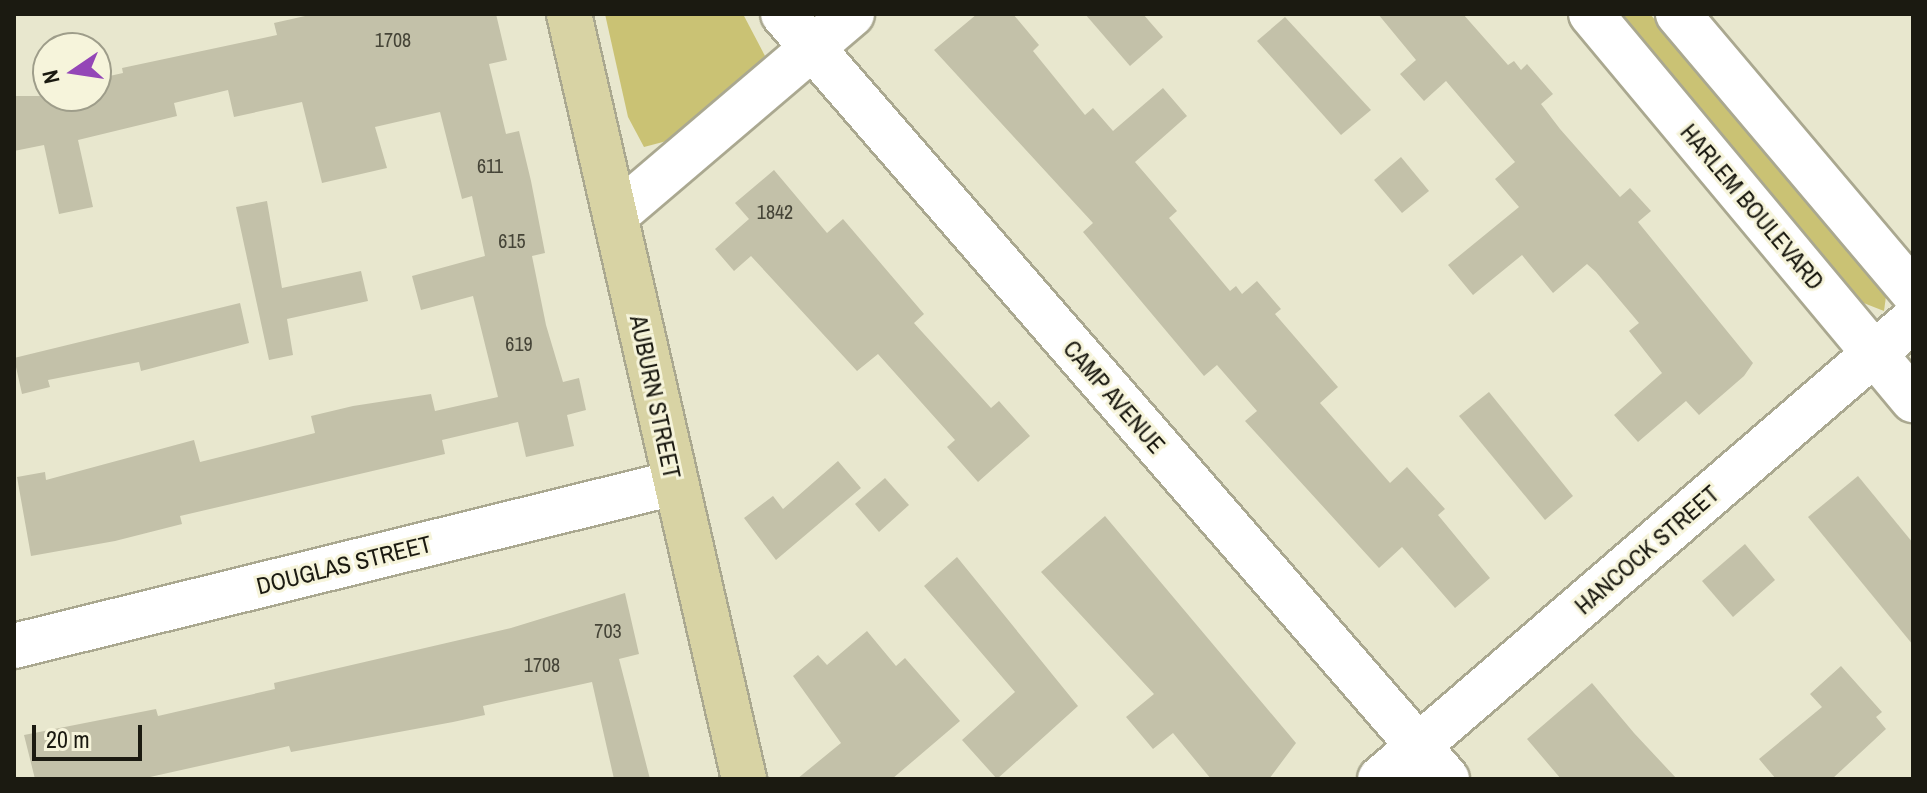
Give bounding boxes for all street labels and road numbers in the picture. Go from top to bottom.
street label: HARLEM BOULEVARD [1674,118,1830,296]
street label: AUBURN STREET [624,313,686,481]
street label: CAMP AVENUE [1057,334,1171,460]
street label: HANCOCK STREET [1569,480,1725,620]
street label: DOUGLAS STREET [254,529,434,601]

